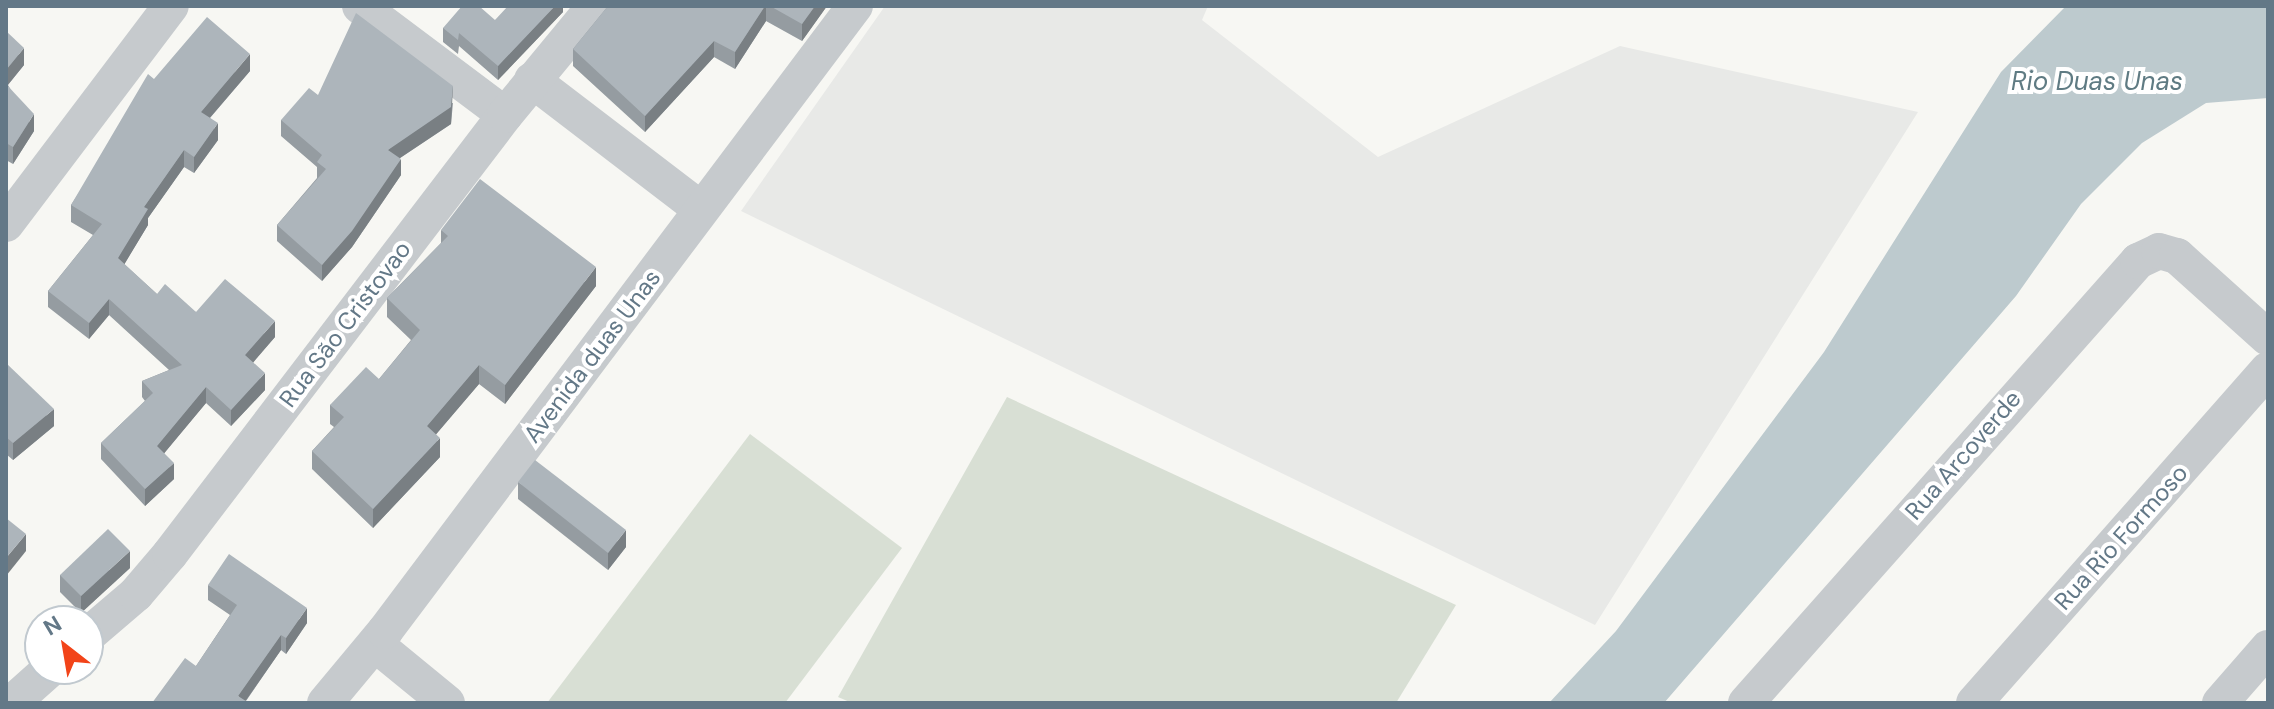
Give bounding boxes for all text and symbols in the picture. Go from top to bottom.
water label: Rio Duas Unas [2011,66,2183,98]
street label: Rua São Cristovao [273,235,417,413]
street label: Avenida duas Unas [518,264,666,448]
street label: Rua Arcoverde [1899,384,2027,526]
street label: Rua Rio Formoso [2048,458,2194,616]
north arrow [24,605,104,685]
text: N [38,609,67,642]

